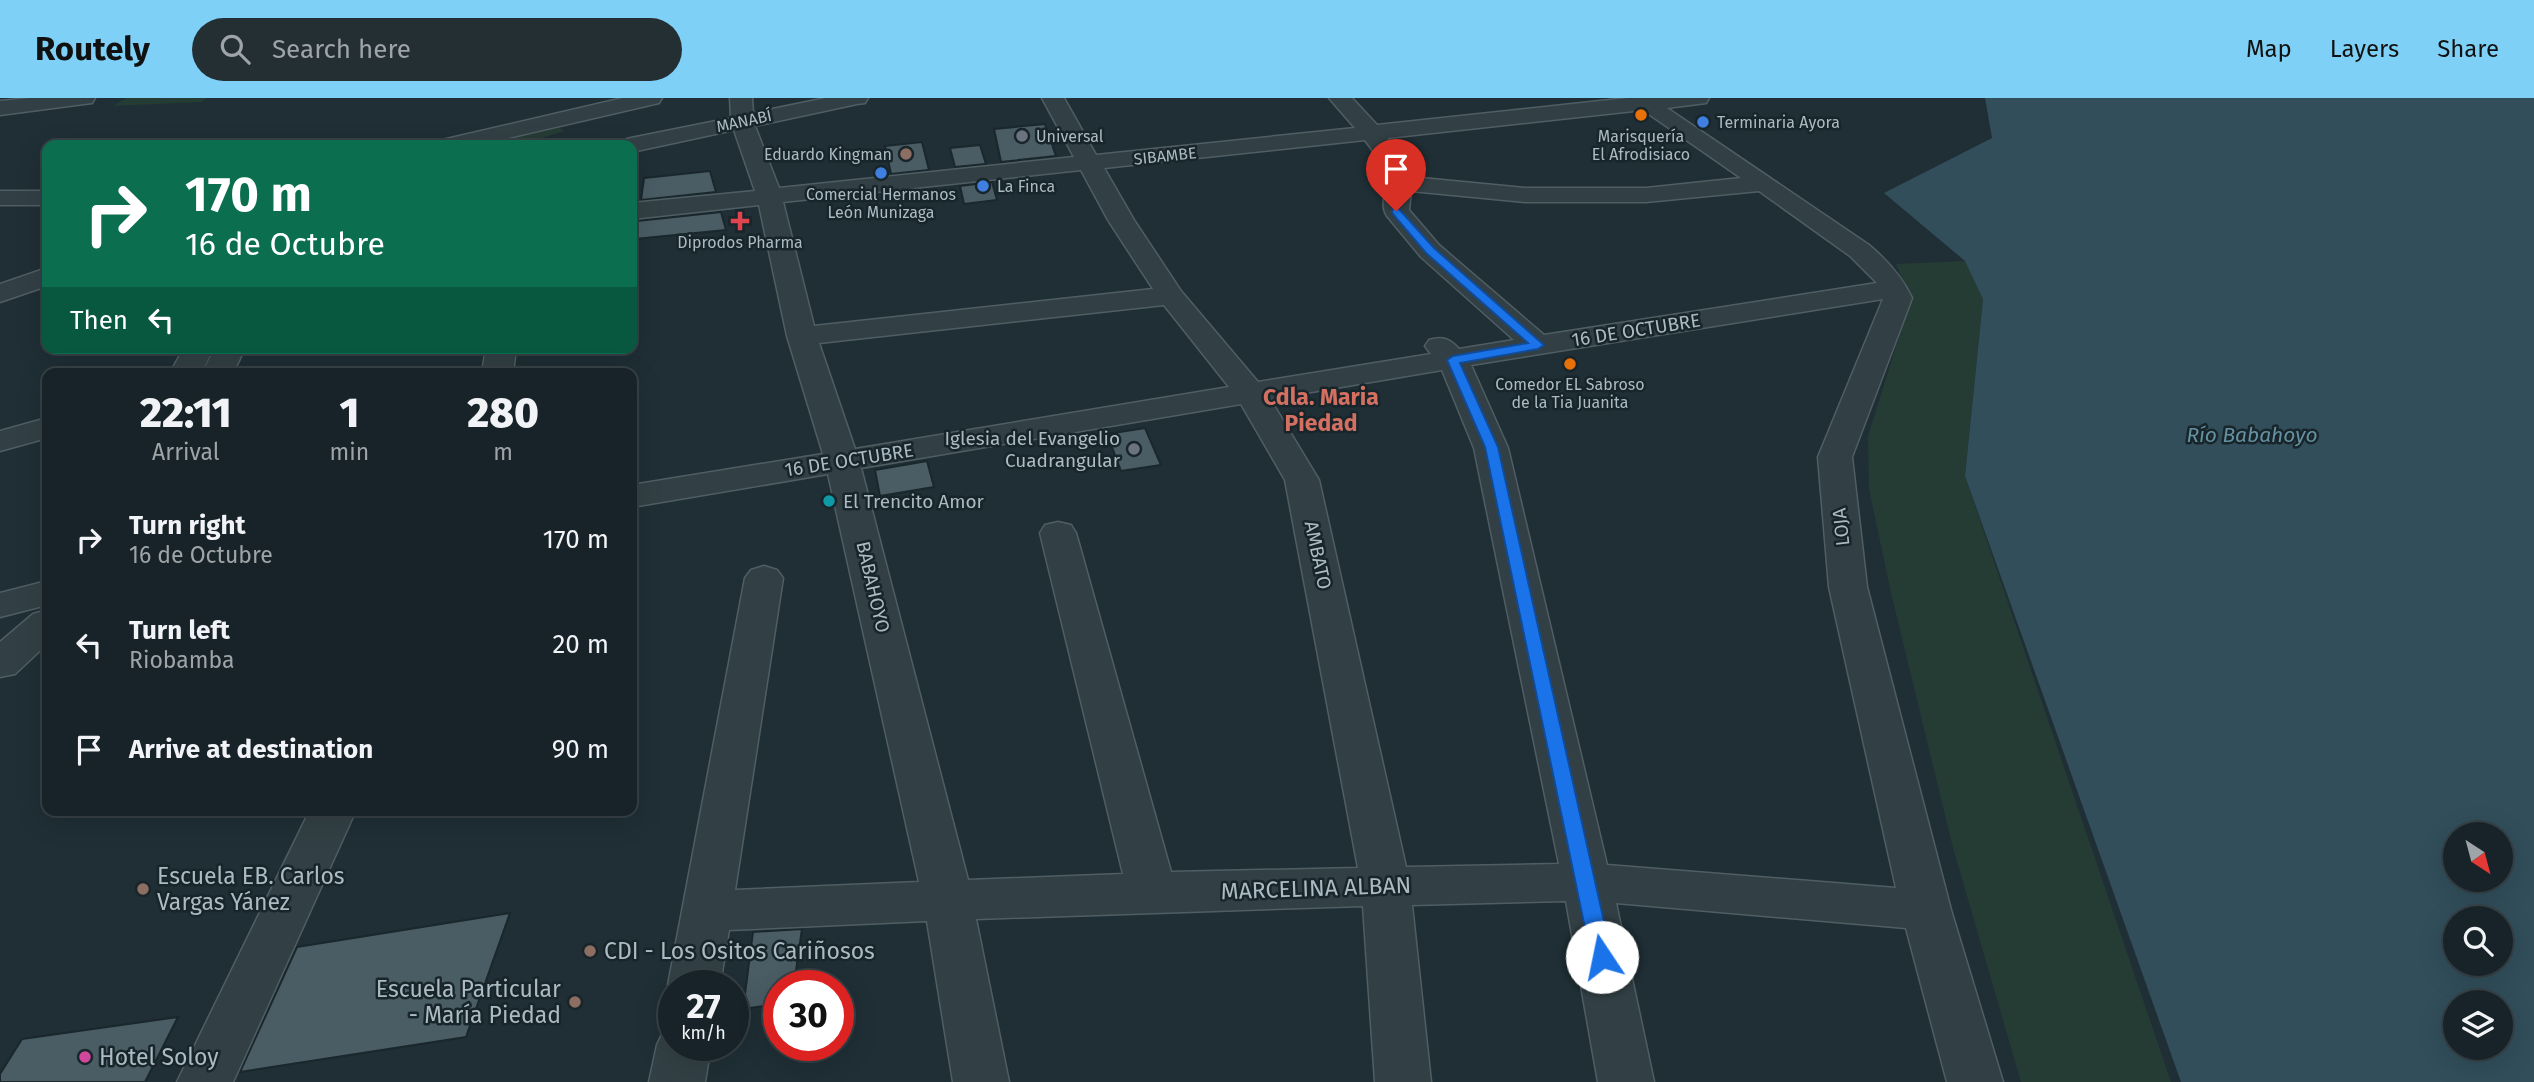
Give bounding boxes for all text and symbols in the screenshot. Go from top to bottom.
search box [192,18,682,81]
text: Routely [35,29,150,69]
icon: search [216,30,254,68]
text: Search here [272,34,411,65]
text: Map [2246,35,2292,63]
text: Layers [2330,35,2399,63]
text: Share [2437,35,2499,63]
street label: MANABÍ [714,105,774,136]
marker: Marisquería El Afrodisiaco [1633,107,1649,123]
place label: Terminaria Ayora [1717,113,1840,132]
marker: Terminaria Ayora [1695,114,1711,130]
place label: Universal [1036,127,1104,146]
place label: Marisquería El Afrodisiaco [1592,127,1690,164]
marker: Universal [1014,128,1030,144]
pin [1366,139,1426,211]
street label: SIBAMBE [1133,143,1197,169]
place label: Eduardo Kingman [764,145,892,164]
marker: Eduardo Kingman [898,146,914,162]
icon: arrive [1377,150,1415,188]
text: 170 m [185,165,312,224]
marker: Comercial Hermanos León Munizaga [873,165,889,181]
icon: right [70,168,161,259]
place label: La Finca [997,177,1055,196]
marker: La Finca [975,178,991,194]
place label: Comercial Hermanos León Munizaga [806,185,956,222]
marker: Diprodos Pharma [732,213,748,229]
text: 16 de Octubre [185,225,385,263]
place label: Diprodos Pharma [677,233,803,252]
icon: left [142,301,180,339]
text: Then [70,305,128,336]
street label: 16 DE OCTUBRE [1570,308,1702,352]
marker: Comedor EL Sabroso de la Tia Juanita [1562,356,1578,372]
place label: Comedor EL Sabroso de la Tia Juanita [1495,375,1645,412]
district label: Cdla. Maria Piedad [1263,383,1379,437]
text: 22:11 [140,388,232,438]
text: 1 [340,388,359,438]
text: 280 [467,388,539,438]
water label: Río Babahoyo [2186,422,2318,448]
place label: Iglesia del Evangelio Cuadrangular [945,427,1121,472]
text: Arrival [152,438,220,466]
text: min [330,438,369,466]
text: m [493,438,513,466]
street label: 16 DE OCTUBRE [783,438,915,482]
marker: Iglesia del Evangelio Cuadrangular [1126,441,1142,457]
place label: El Trencito Amor [843,490,985,513]
marker: El Trencito Amor [821,493,837,509]
street label: LOJA [1828,507,1854,547]
text: Turn right [129,510,246,541]
street label: AMBATO [1300,519,1336,591]
icon: right [70,521,108,559]
text: 170 m [543,524,609,555]
street label: BABAHOYO [851,539,895,635]
text: 16 de Octubre [129,541,273,569]
text: Turn left [129,615,230,646]
icon: left [70,626,108,664]
text: 20 m [552,629,609,660]
text: Riobamba [129,646,234,674]
icon: arrive [70,731,108,769]
text: Arrive at destination [129,734,373,765]
text: 90 m [552,734,609,765]
north arrow [2443,822,2513,892]
map controls [2443,822,2513,1060]
place label: Escuela EB. Carlos Vargas Yánez [157,862,345,916]
street label: MARCELINA ALBAN [1220,871,1412,905]
marker: Escuela EB. Carlos Vargas Yánez [135,881,151,897]
button: search [2443,906,2513,976]
position arrow [1565,920,1639,994]
place label: CDI - Los Ositos Cariñosos [604,937,875,965]
marker: CDI - Los Ositos Cariñosos [582,943,598,959]
speed limit sign: 30 [763,970,854,1061]
place label: Escuela Particular - María Piedad [376,975,561,1029]
text: 27 [686,985,721,1027]
button: layers [2443,990,2513,1060]
marker: Escuela Particular - María Piedad [567,994,583,1010]
text: km/h [681,1022,726,1044]
place label: Hotel Soloy [99,1043,219,1071]
marker: Hotel Soloy [77,1049,93,1065]

